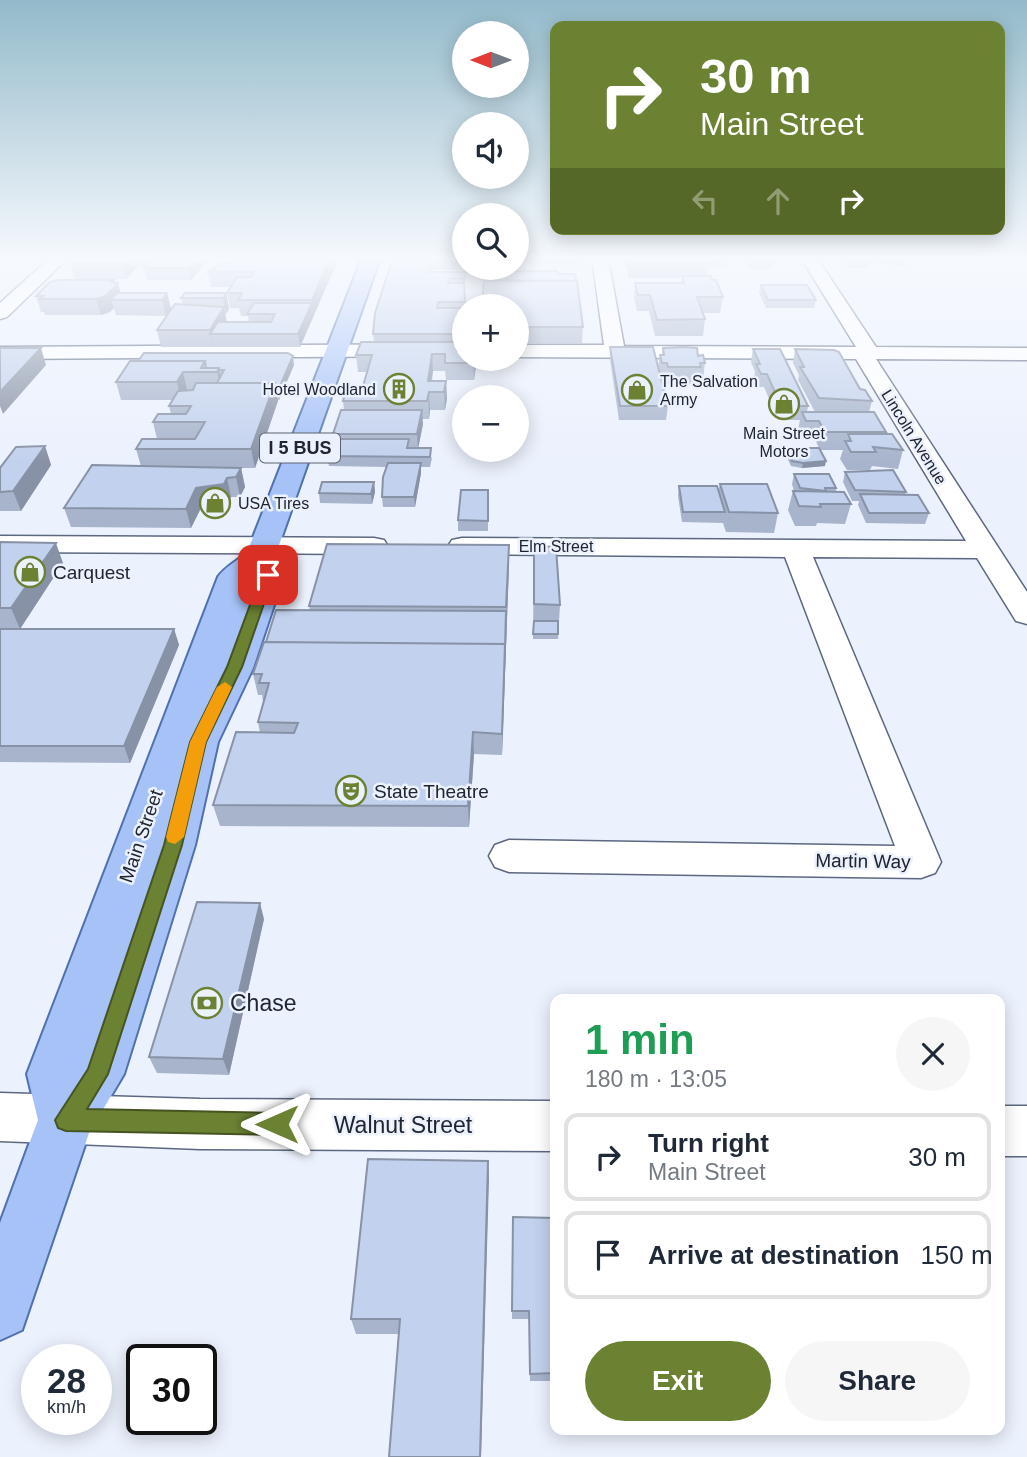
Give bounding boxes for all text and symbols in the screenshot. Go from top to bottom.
north arrow [452,21,528,98]
map controls [452,21,529,462]
icon: right [585,49,676,140]
text: 30 m [700,49,812,103]
text: Main Street [700,106,864,142]
button: sound [452,112,529,189]
icon: left [686,182,724,220]
icon: ahead [759,182,797,220]
icon: right [832,182,870,220]
button: search [452,203,529,280]
button: + [452,294,529,371]
building icon: Hotel Woodland [382,372,416,406]
shop icon: The Salvation Army [620,373,654,407]
place label: The Salvation Army [660,373,758,408]
place label: Hotel Woodland [262,381,376,398]
button: − [452,385,529,462]
shop icon: Main Street Motors [767,387,801,421]
street label: Lincoln Avenue [878,387,950,487]
place label: Main Street Motors [743,425,825,460]
road number: I 5 BUS [260,434,340,462]
shop icon: USA Tires [198,486,232,520]
place label: USA Tires [238,495,309,512]
street label: Elm Street [519,538,594,555]
pin [238,545,298,605]
shop icon: Carquest [13,555,47,589]
icon: arrive [249,556,287,594]
place label: Carquest [53,562,131,583]
theatre icon: State Theatre [334,774,368,808]
place label: State Theatre [374,781,489,802]
street label: Main Street [115,786,167,885]
street label: Martin Way [815,850,911,872]
bank icon: Chase [190,986,224,1020]
place label: Chase [230,990,296,1016]
text: 1 min [585,1016,695,1063]
button: close [896,1017,970,1091]
text: 180 m · 13:05 [585,1066,727,1092]
position arrow [240,1087,314,1161]
street label: Walnut Street [334,1112,473,1138]
text: Turn right [648,1128,769,1158]
icon: right [589,1138,627,1176]
text: 30 m [908,1142,966,1172]
text: Main Street [648,1159,766,1185]
icon: arrive [589,1236,627,1274]
text: Arrive at destination [648,1240,899,1270]
text: 150 m [920,1240,993,1270]
button: Exit [585,1341,771,1421]
button: Share [785,1341,970,1421]
speed limit sign: 30 [126,1344,217,1435]
text: 28 [47,1361,86,1400]
text: km/h [47,1397,86,1417]

